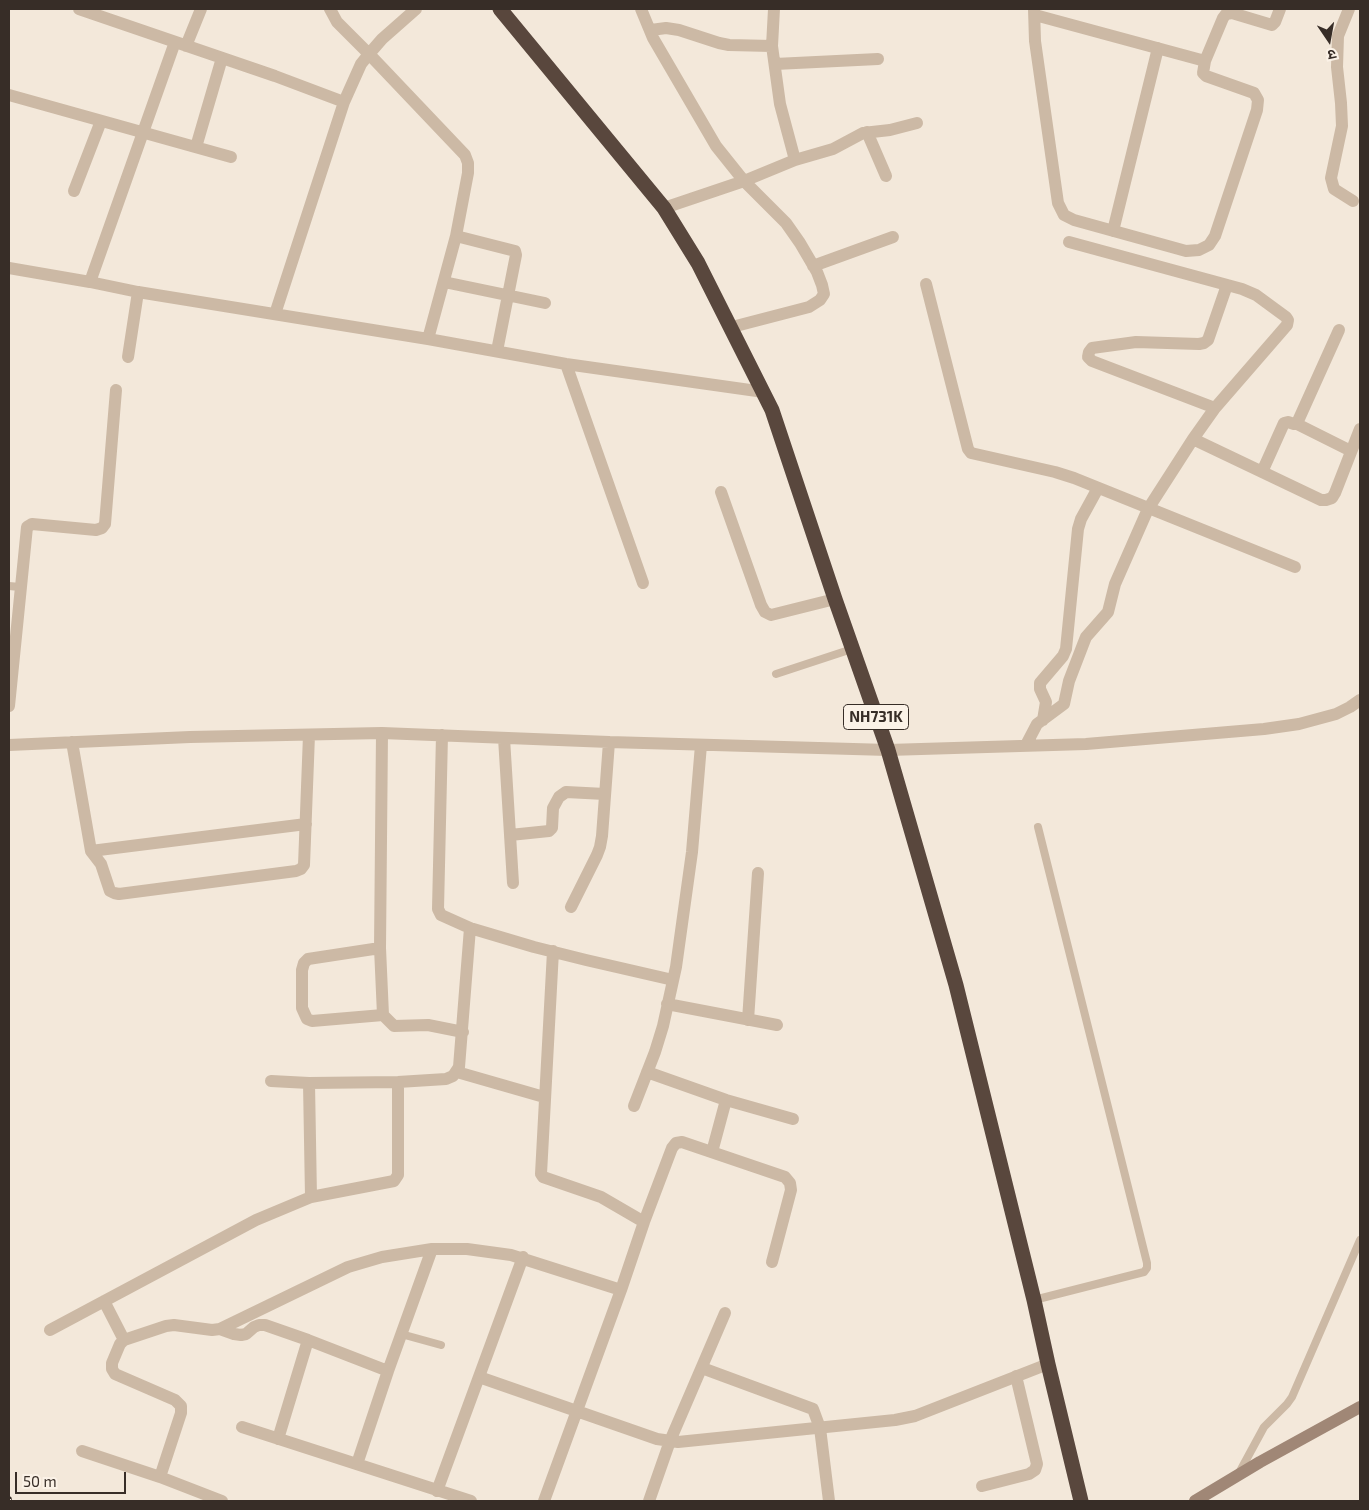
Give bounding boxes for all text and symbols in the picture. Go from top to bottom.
north arrow [1304,15,1354,65]
text: उ [1326,46,1338,64]
road number: NH731K [844,704,908,730]
scale bar [18,1462,129,1494]
text: 50 m [23,1472,57,1490]

